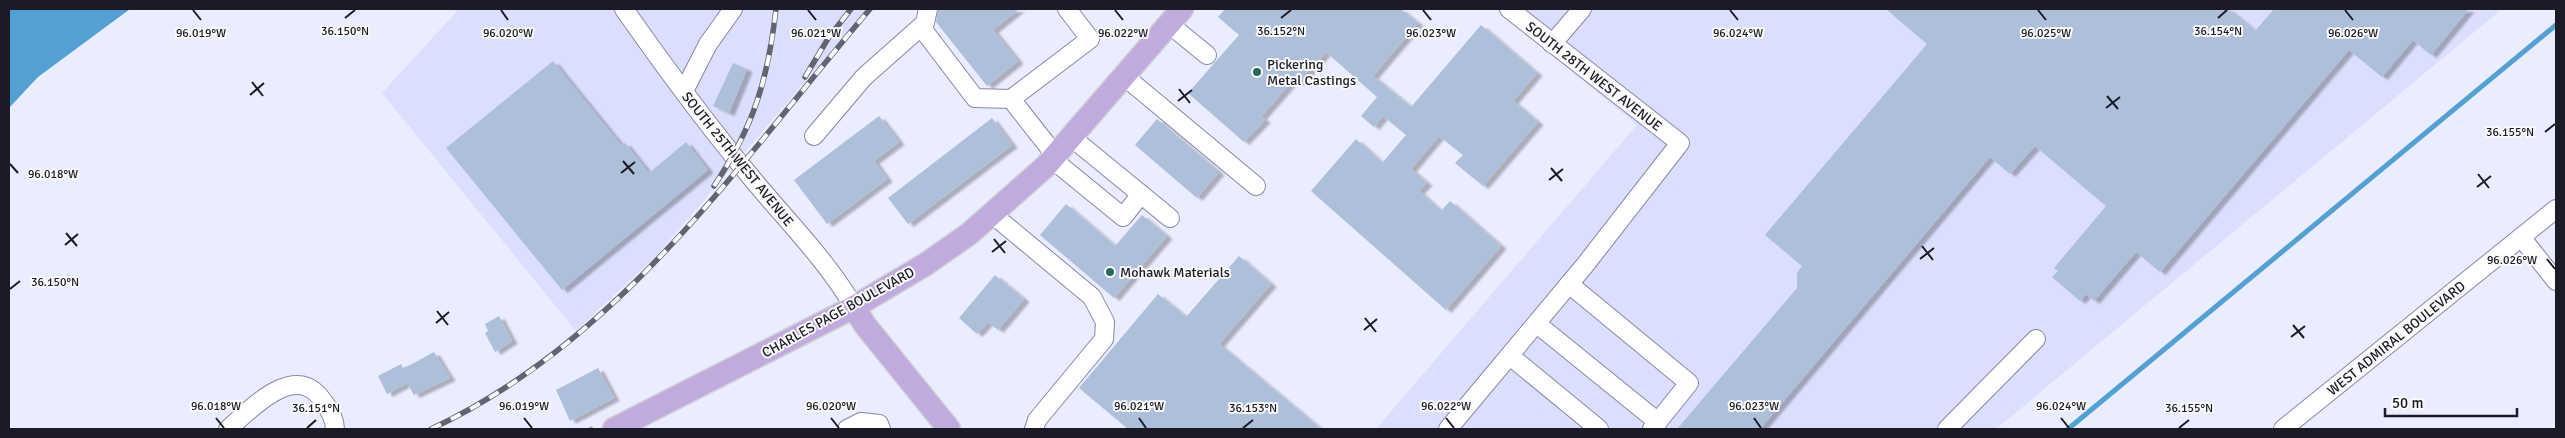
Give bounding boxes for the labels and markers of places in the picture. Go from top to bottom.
place label: Pickering Metal Castings [1267,56,1356,89]
marker: Pickering Metal Castings [1251,66,1263,78]
place label: Mohawk Materials [1120,264,1230,281]
marker: Mohawk Materials [1104,266,1116,278]

